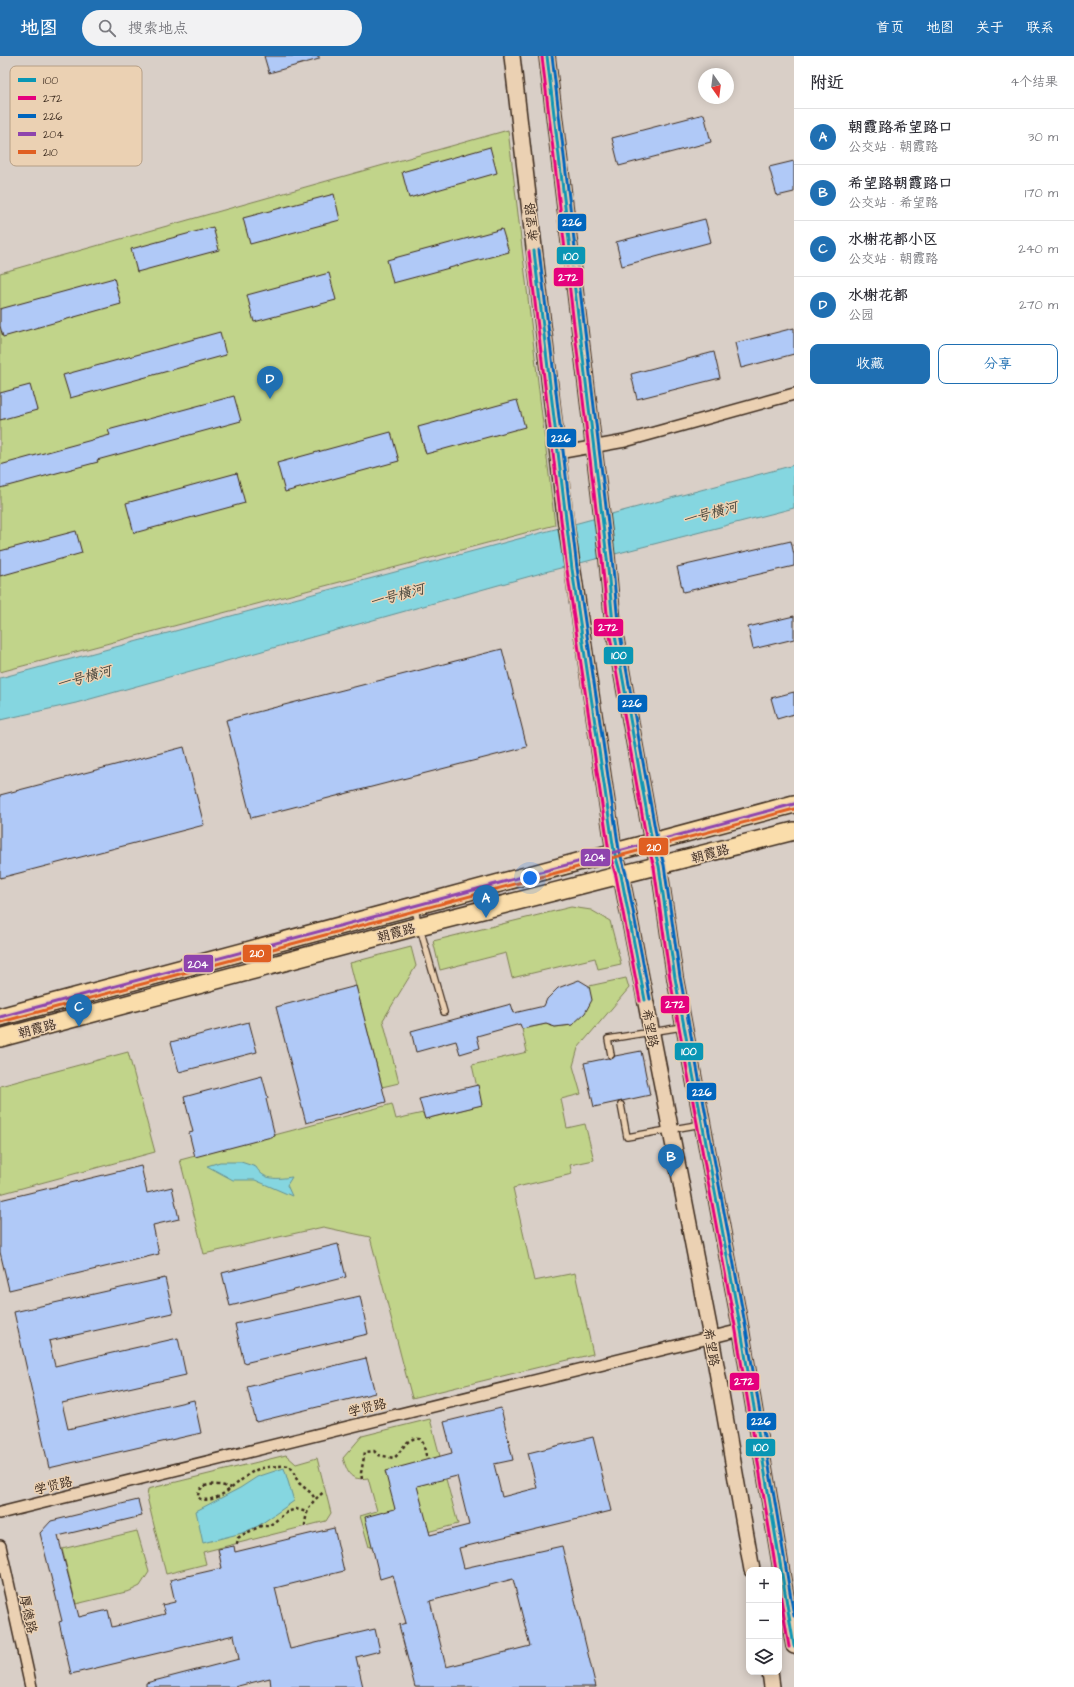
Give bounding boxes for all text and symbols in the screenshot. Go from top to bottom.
search box [82,10,362,46]
text: 地图 [20,15,58,42]
icon: search [96,17,118,39]
text: 搜索地点 [128,18,188,39]
text: 首页 [876,18,904,38]
text: 地图 [926,18,954,38]
text: 关于 [976,18,1004,38]
text: 联系 [1026,18,1054,38]
legend [10,66,142,166]
north arrow [698,68,734,104]
text: 附近 [810,71,844,95]
text: 100 [43,73,58,88]
text: 4个结果 [1010,73,1058,91]
text: 272 [43,91,63,106]
text: 226 [43,109,63,124]
text: 朝霞路希望路口 [848,117,953,138]
text: 204 [43,127,64,142]
text: A [819,128,827,146]
text: 30 m [1028,128,1058,146]
text: 公交站 · 朝霞路 [848,138,938,156]
text: 210 [43,145,58,160]
text: 希望路朝霞路口 [848,173,953,194]
text: B [818,184,828,202]
text: 170 m [1025,184,1058,202]
text: 公交站 · 希望路 [848,194,938,212]
street label: 希望路 [521,201,543,242]
line badge: 226 [557,213,587,232]
text: 226 [561,215,582,230]
text: 水榭花都小区 [848,229,938,250]
text: C [818,240,828,258]
text: 240 m [1018,240,1058,258]
line badge: 100 [556,246,586,265]
text: 100 [563,249,579,264]
text: 公交站 · 朝霞路 [848,250,938,268]
line badge: 272 [553,267,584,287]
text: 272 [557,270,578,285]
text: 水榭花都 [848,285,908,306]
text: D [819,296,827,314]
text: 270 m [1019,296,1058,314]
text: 公园 [848,306,874,324]
button: 收藏 [810,344,930,384]
button: 分享 [938,344,1058,384]
pin: D [257,366,283,399]
line badge: 226 [546,428,577,448]
text: 226 [550,431,571,446]
water label: 一号横河 [681,497,742,531]
water label: 一号横河 [368,579,429,613]
line badge: 272 [593,618,624,637]
text: 272 [597,620,618,635]
line badge: 100 [603,646,634,665]
text: 100 [611,648,627,663]
water label: 一号横河 [55,661,116,695]
line badge: 226 [617,694,648,713]
text: 226 [621,696,642,711]
line badge: 210 [638,837,669,856]
text: 210 [646,840,661,855]
street label: 朝霞路 [689,840,731,868]
line badge: 204 [580,848,611,867]
text: 204 [584,850,606,865]
your location [520,868,540,888]
pin: A [473,885,499,918]
street label: 朝霞路 [375,919,417,947]
line badge: 210 [242,944,272,963]
text: 210 [249,946,264,961]
line badge: 204 [183,954,214,973]
text: 204 [187,957,209,972]
pin: C [66,994,92,1027]
line badge: 272 [660,995,690,1014]
text: 272 [664,997,685,1012]
street label: 希望路 [637,1007,663,1049]
street label: 朝霞路 [16,1015,58,1043]
line badge: 100 [674,1042,704,1061]
text: 100 [681,1044,697,1059]
line badge: 226 [686,1082,717,1101]
text: 226 [691,1085,712,1100]
pin: B [658,1144,684,1177]
street label: 希望路 [699,1326,723,1368]
line badge: 272 [729,1372,760,1391]
text: 272 [733,1374,754,1389]
street label: 学贤路 [346,1395,388,1421]
line badge: 226 [746,1412,777,1431]
text: 226 [750,1414,771,1429]
line badge: 100 [745,1438,776,1457]
text: 100 [753,1440,769,1455]
street label: 学贤路 [32,1473,74,1499]
map controls [746,1567,782,1675]
button: + [746,1567,782,1603]
street label: 厚德路 [15,1593,41,1635]
button: − [746,1603,782,1639]
button: layers [746,1639,782,1675]

